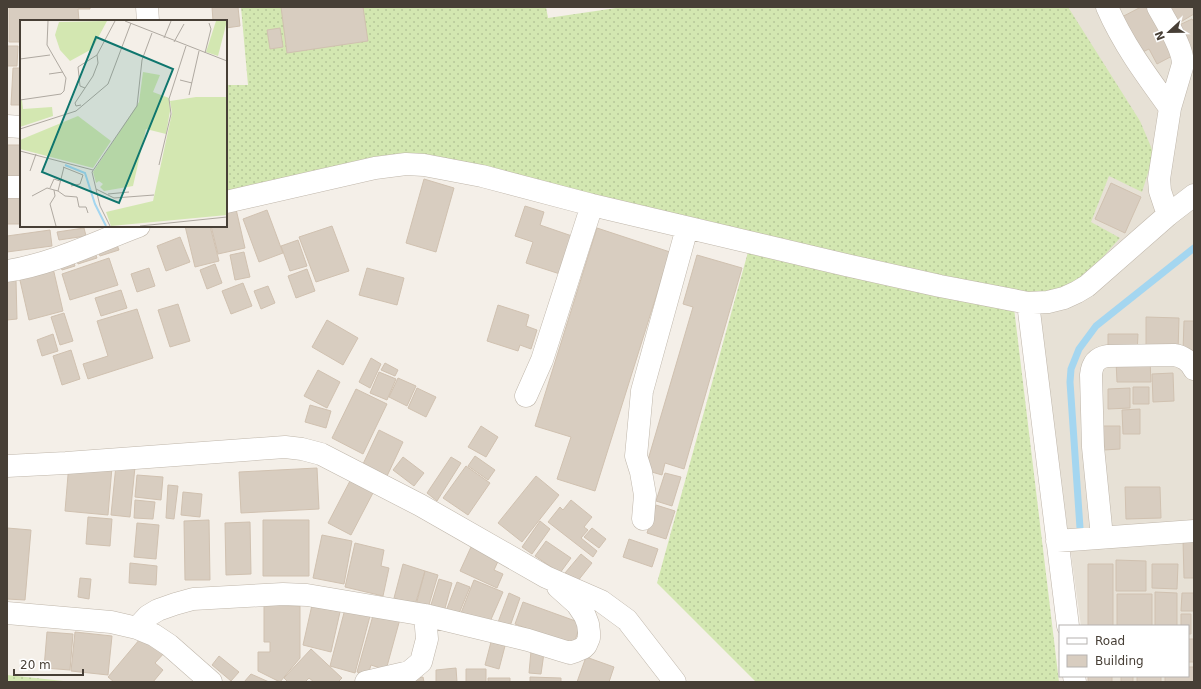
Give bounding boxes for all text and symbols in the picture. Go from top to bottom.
north arrow [1149,12,1189,52]
inset map [20,20,227,227]
text: N [1152,29,1168,42]
legend [1059,625,1189,677]
text: Road [1095,634,1125,648]
scale bar [14,651,83,677]
text: Building [1095,654,1144,668]
text: 20 m [20,658,51,672]

